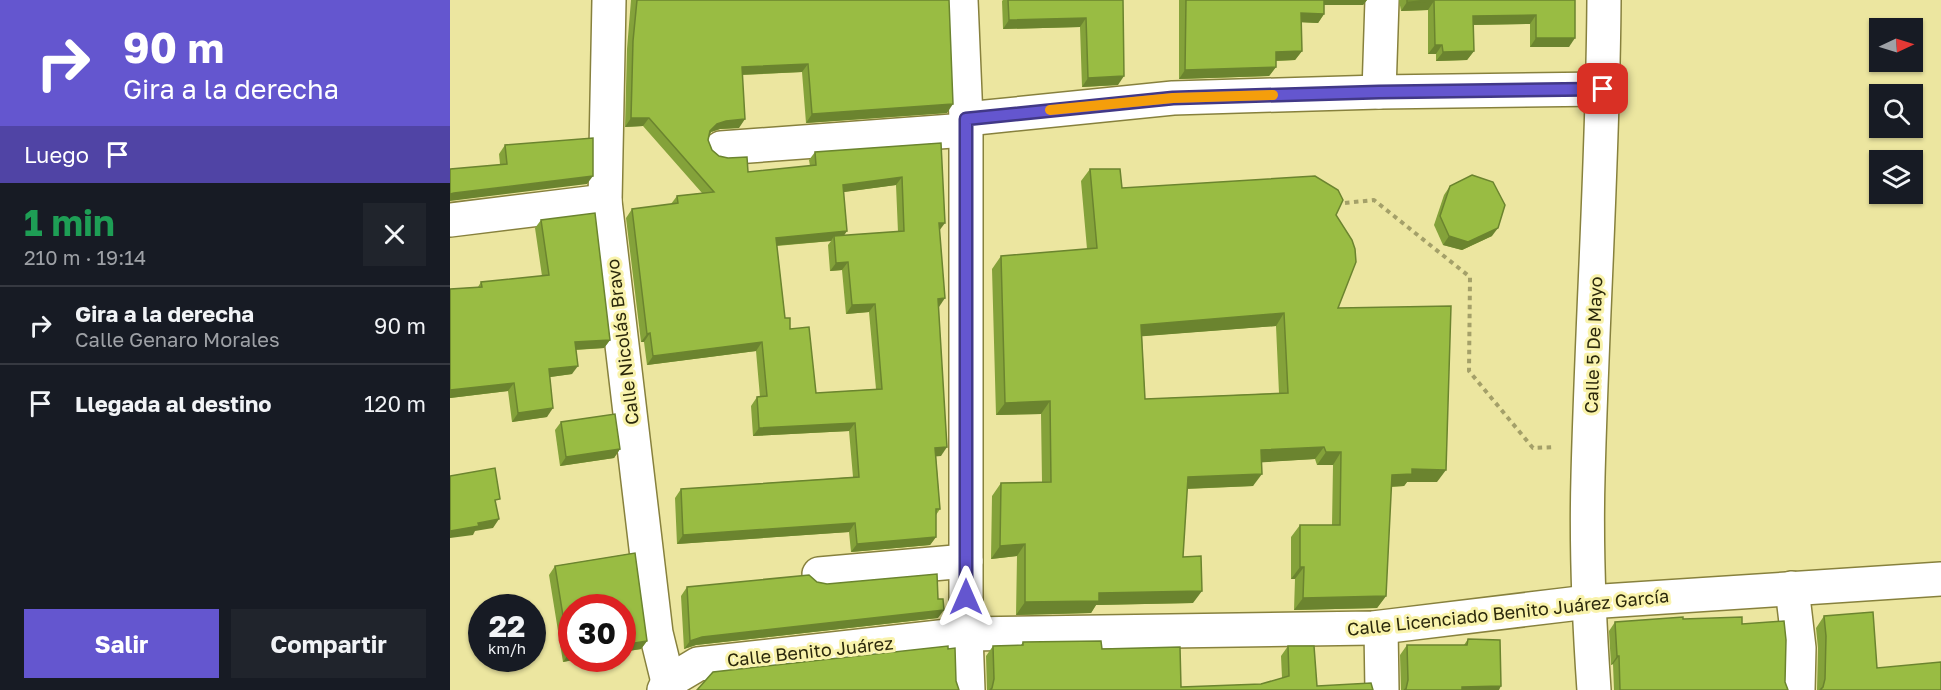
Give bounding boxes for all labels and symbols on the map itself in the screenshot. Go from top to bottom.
north arrow [1869,18,1923,72]
pin [1577,63,1628,114]
street label: Calle Nicolás Bravo [601,258,643,426]
street label: Calle 5 De Mayo [1580,276,1606,414]
position arrow [934,565,998,629]
street label: Calle Licenciado Benito Juárez García [1346,584,1670,640]
speed limit sign: 30 [558,594,636,672]
street label: Calle Benito Juárez [726,631,894,671]

